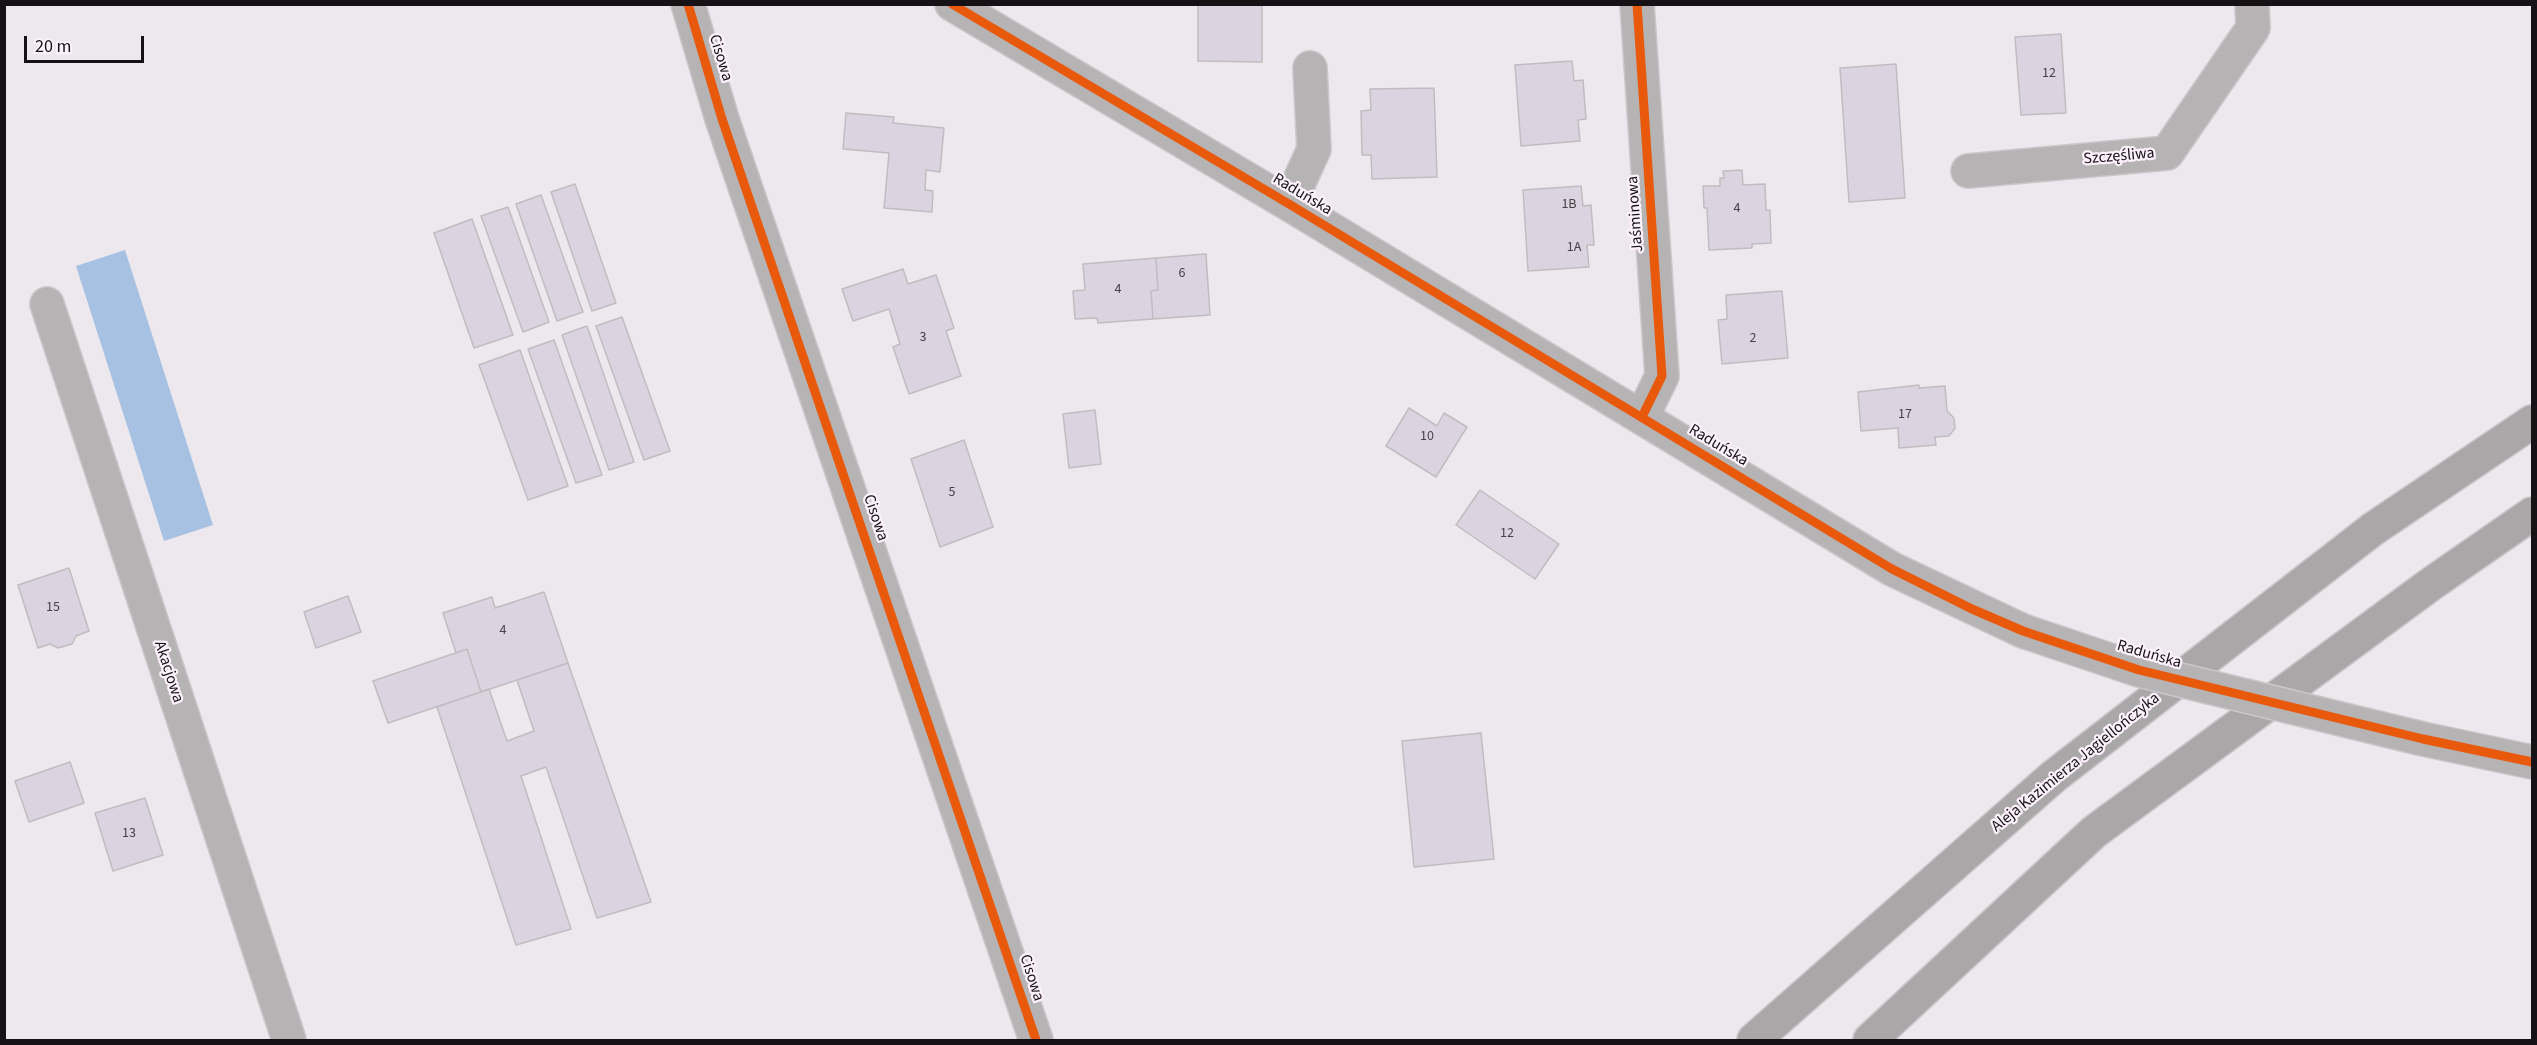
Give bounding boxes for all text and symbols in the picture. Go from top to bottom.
scale bar [27,24,147,62]
street label: Cisowa [704,32,736,84]
text: 20 m [35,34,71,59]
house number: 12 [2042,66,2056,82]
street label: Szczęśliwa [2083,144,2155,170]
street label: Raduńska [1269,170,1335,220]
street label: Jaśminowa [1624,175,1648,253]
house number: 1B [1561,197,1577,213]
house number: 4 [1734,201,1740,217]
house number: 1A [1567,240,1581,256]
house number: 6 [1179,266,1185,282]
house number: 4 [1115,282,1121,298]
house number: 3 [920,330,926,346]
house number: 2 [1750,331,1756,347]
house number: 17 [1898,407,1912,423]
street label: Raduńska [1685,421,1751,471]
house number: 10 [1420,429,1434,445]
house number: 5 [949,485,955,501]
street label: Cisowa [858,492,892,544]
house number: 12 [1500,526,1514,542]
house number: 15 [46,600,60,616]
house number: 4 [500,623,506,639]
street label: Raduńska [2115,637,2183,673]
street label: Akacjowa [149,639,187,705]
street label: Aleja Kazimierza Jagiellończyka [1988,689,2164,837]
house number: 13 [122,826,136,842]
street label: Cisowa [1014,952,1048,1004]

